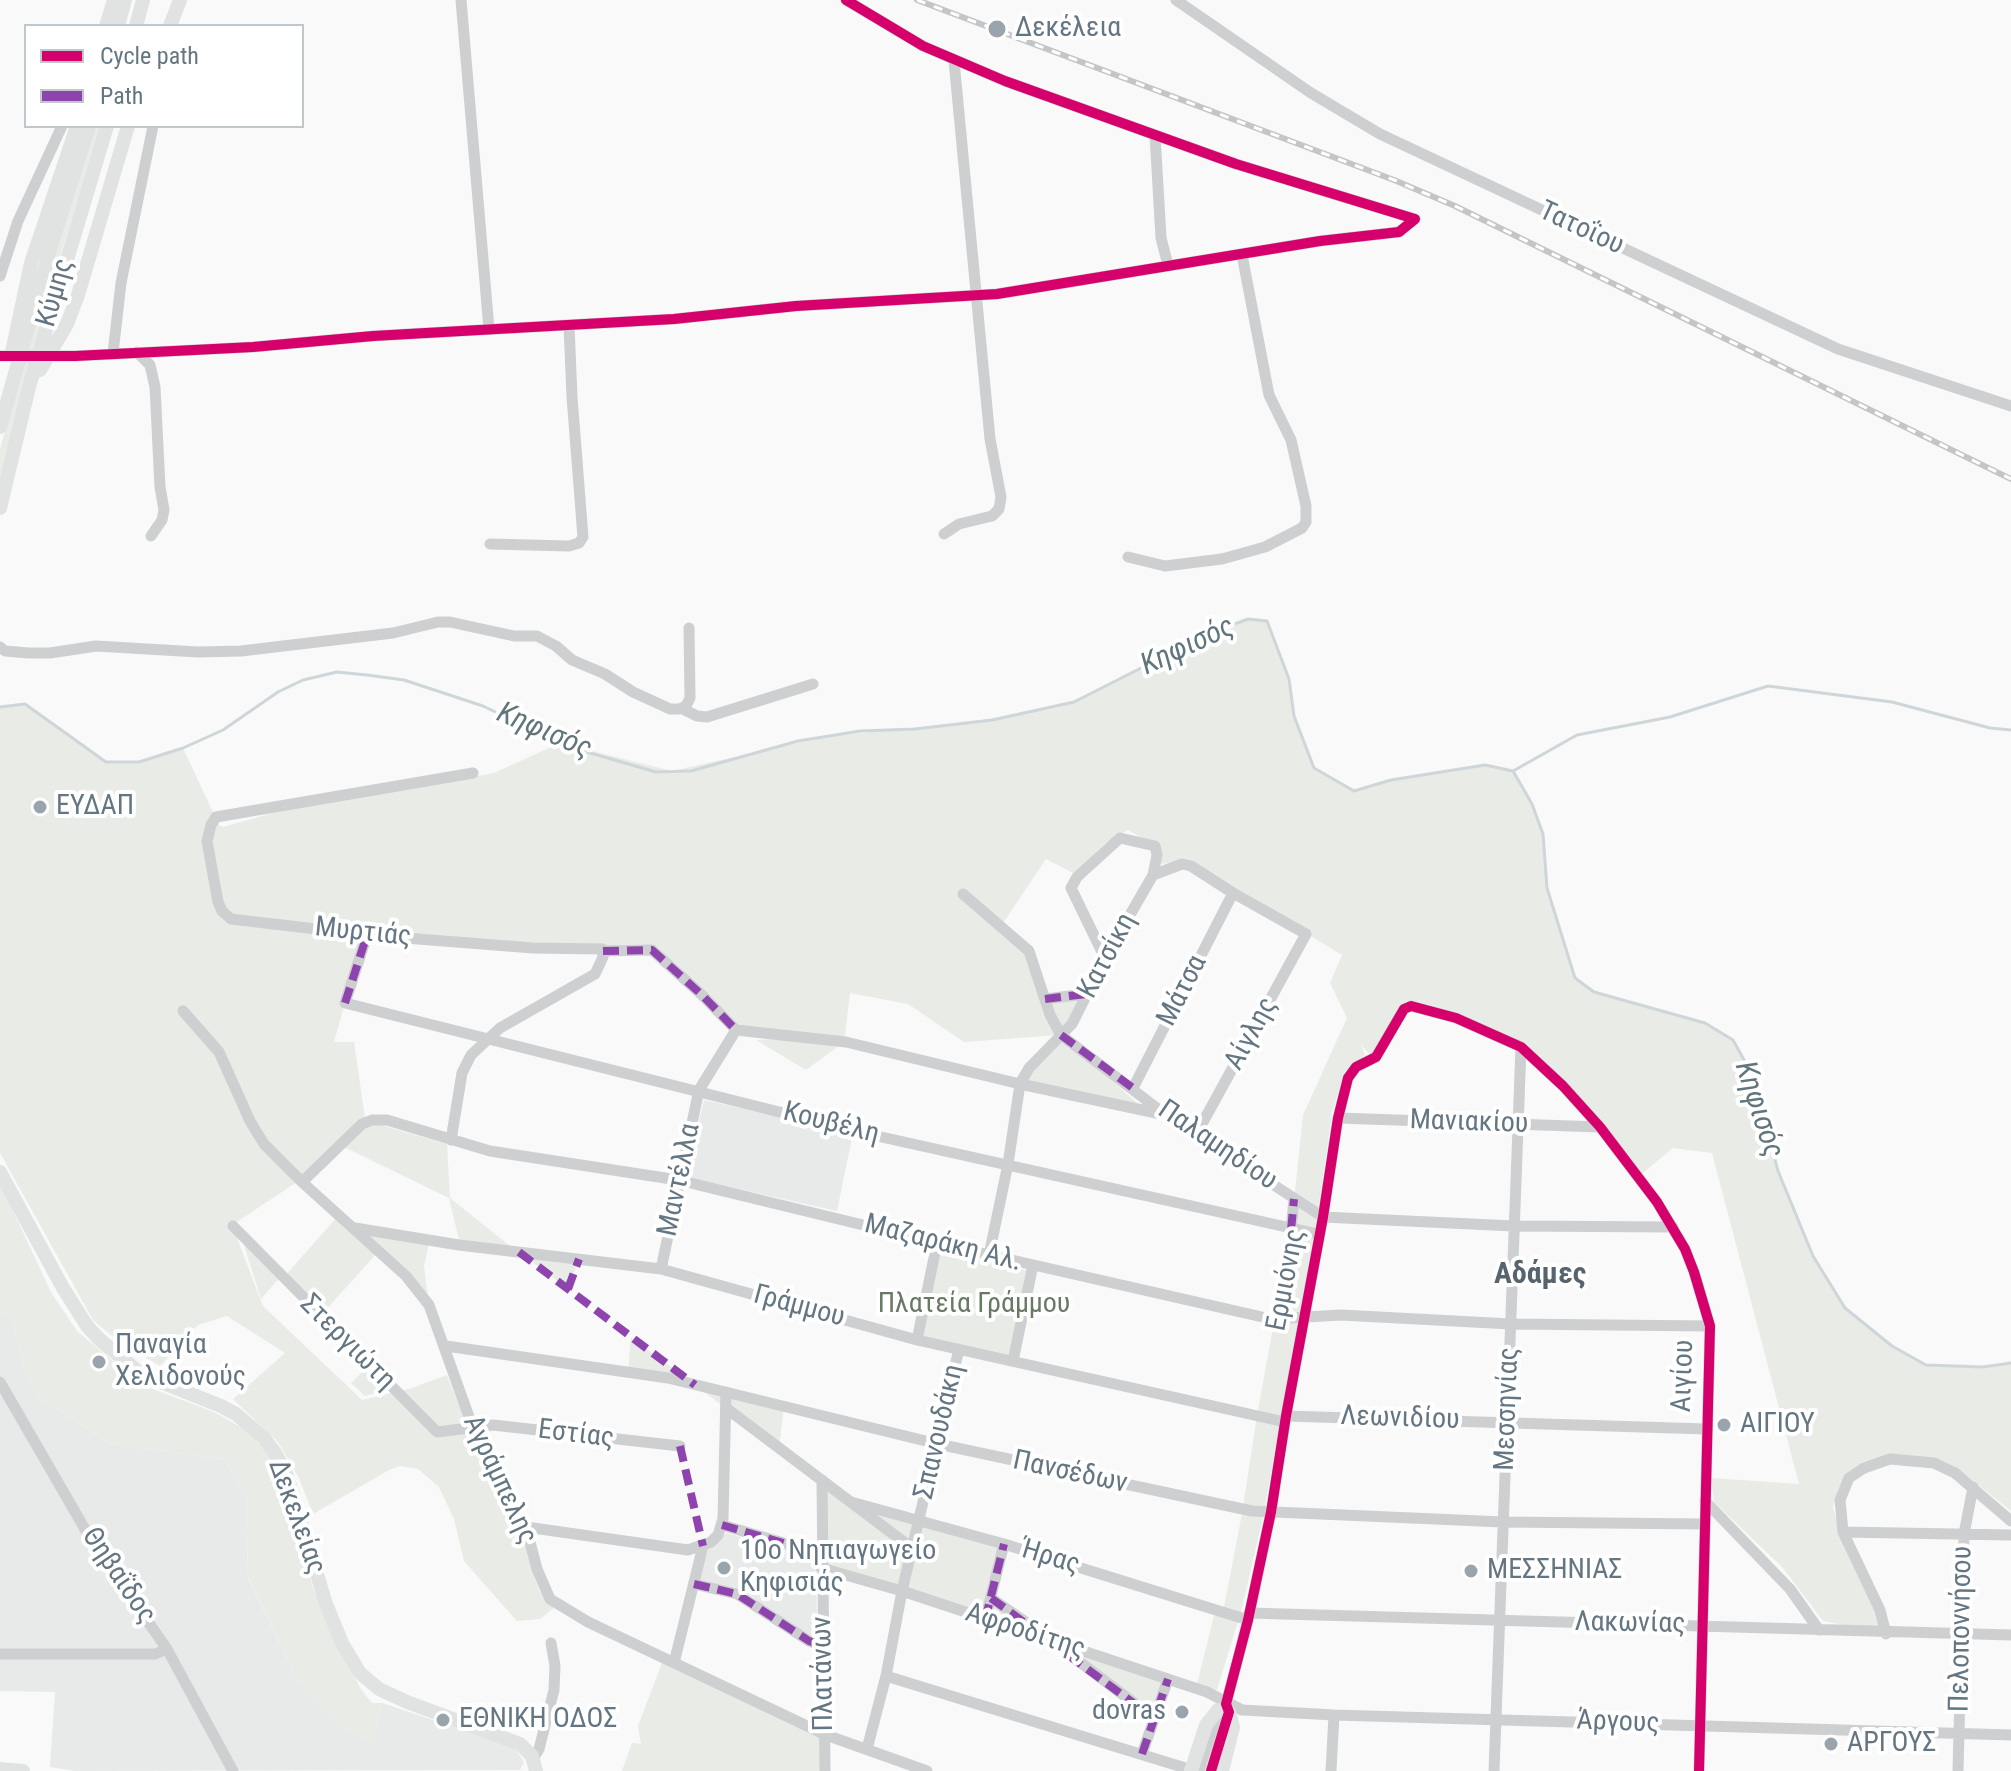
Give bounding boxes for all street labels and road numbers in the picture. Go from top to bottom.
street label: Τατοΐου [1533,195,1629,263]
street label: Κύμης [30,255,82,331]
street label: Κατσίκη [1072,908,1144,1004]
street label: Μυρτιάς [313,911,413,955]
street label: Μάτσα [1151,950,1215,1032]
street label: Αίγλης [1218,992,1286,1076]
street label: Παλαμηδίου [1151,1094,1283,1198]
street label: Κουβέλη [780,1096,882,1152]
street label: Μανιακίου [1409,1104,1529,1142]
street label: Μαντέλλα [652,1120,708,1240]
street label: Μαζαράκη Αλ. [861,1208,1025,1280]
street label: Ερμιόνης [1261,1226,1313,1334]
street label: Γράμμου [750,1279,848,1335]
street label: Στεργιώτη [292,1288,402,1398]
street label: Αιγίου [1666,1339,1702,1413]
street label: Μεσσηνίας [1489,1347,1527,1471]
street label: Σπανουδάκη [908,1361,972,1503]
street label: Λεωνιδίου [1340,1400,1460,1438]
street label: Αγράμπελης [455,1410,543,1550]
street label: Εστίας [536,1414,616,1456]
street label: Πανσέδων [1010,1445,1130,1501]
street label: Δεκελείας [260,1455,332,1579]
street label: Θηβαΐδος [74,1522,162,1630]
street label: Ήρας [1017,1533,1083,1583]
street label: Πελοποννήσου [1944,1546,1980,1712]
street label: Αφροδίτης [961,1597,1089,1667]
street label: Λακωνίας [1574,1606,1686,1642]
street label: Πλατάνων [806,1616,842,1732]
street label: Άργους [1576,1705,1660,1741]

